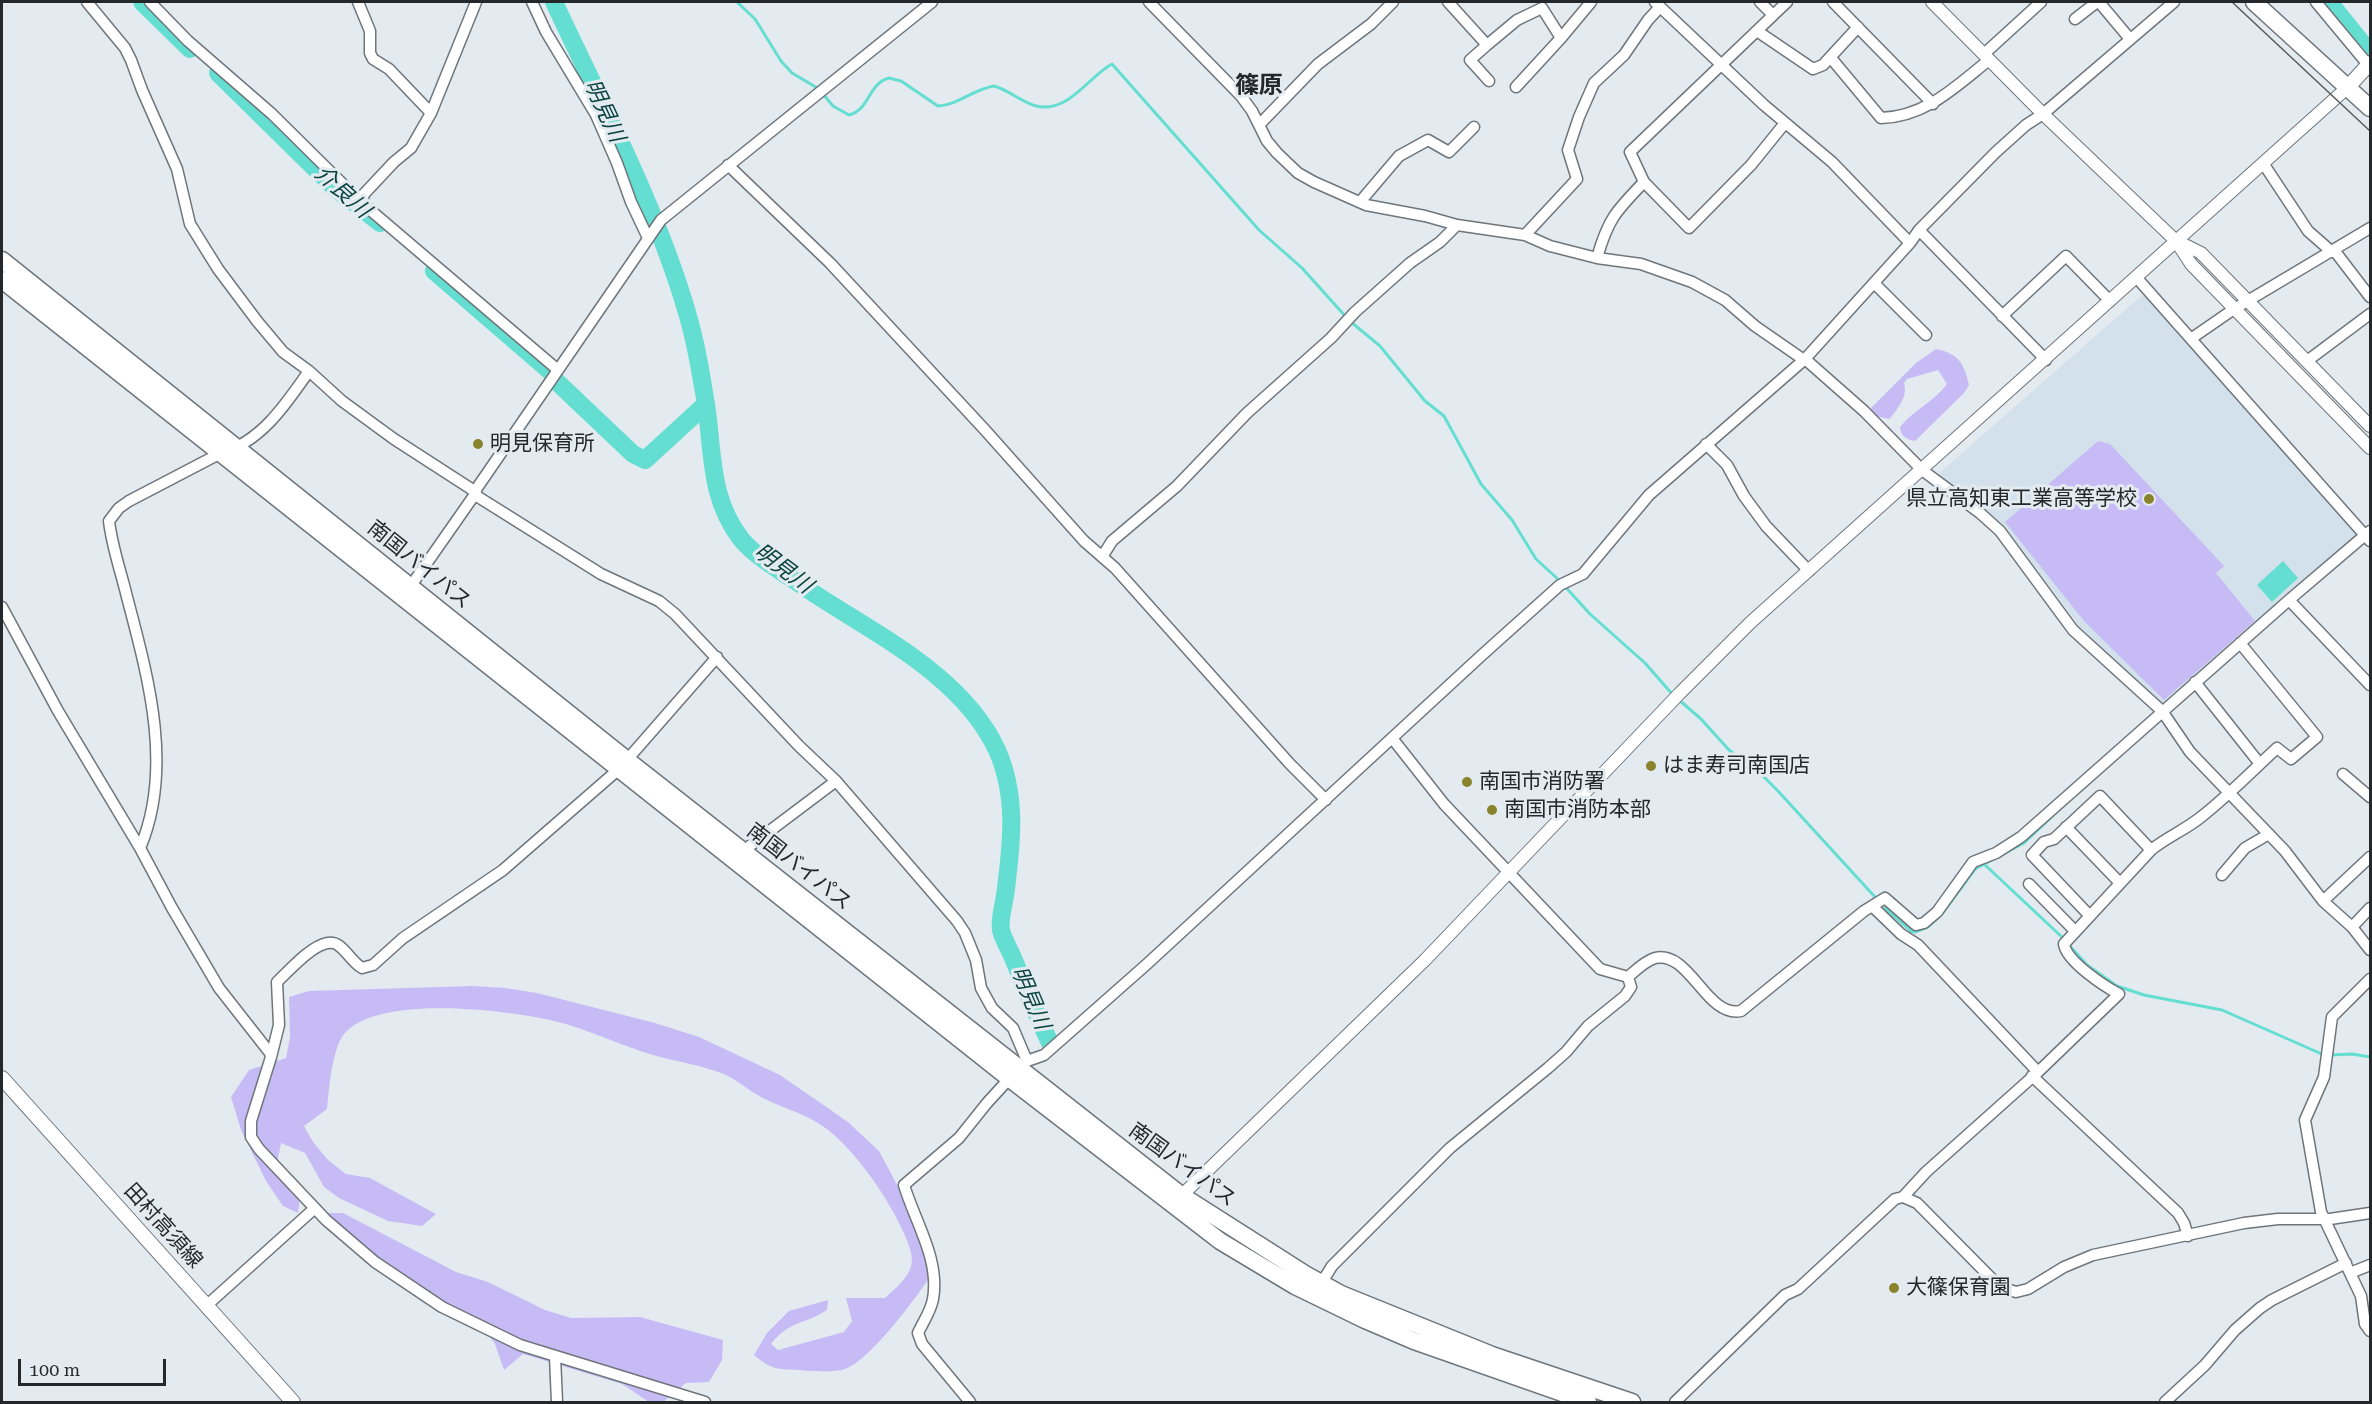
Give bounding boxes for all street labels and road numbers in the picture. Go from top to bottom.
street label: 南国バイパス [362,516,476,614]
street label: 南国バイパス [742,818,856,916]
street label: 南国バイパス [1124,1118,1240,1212]
street label: 田村高須線 [119,1179,207,1273]

